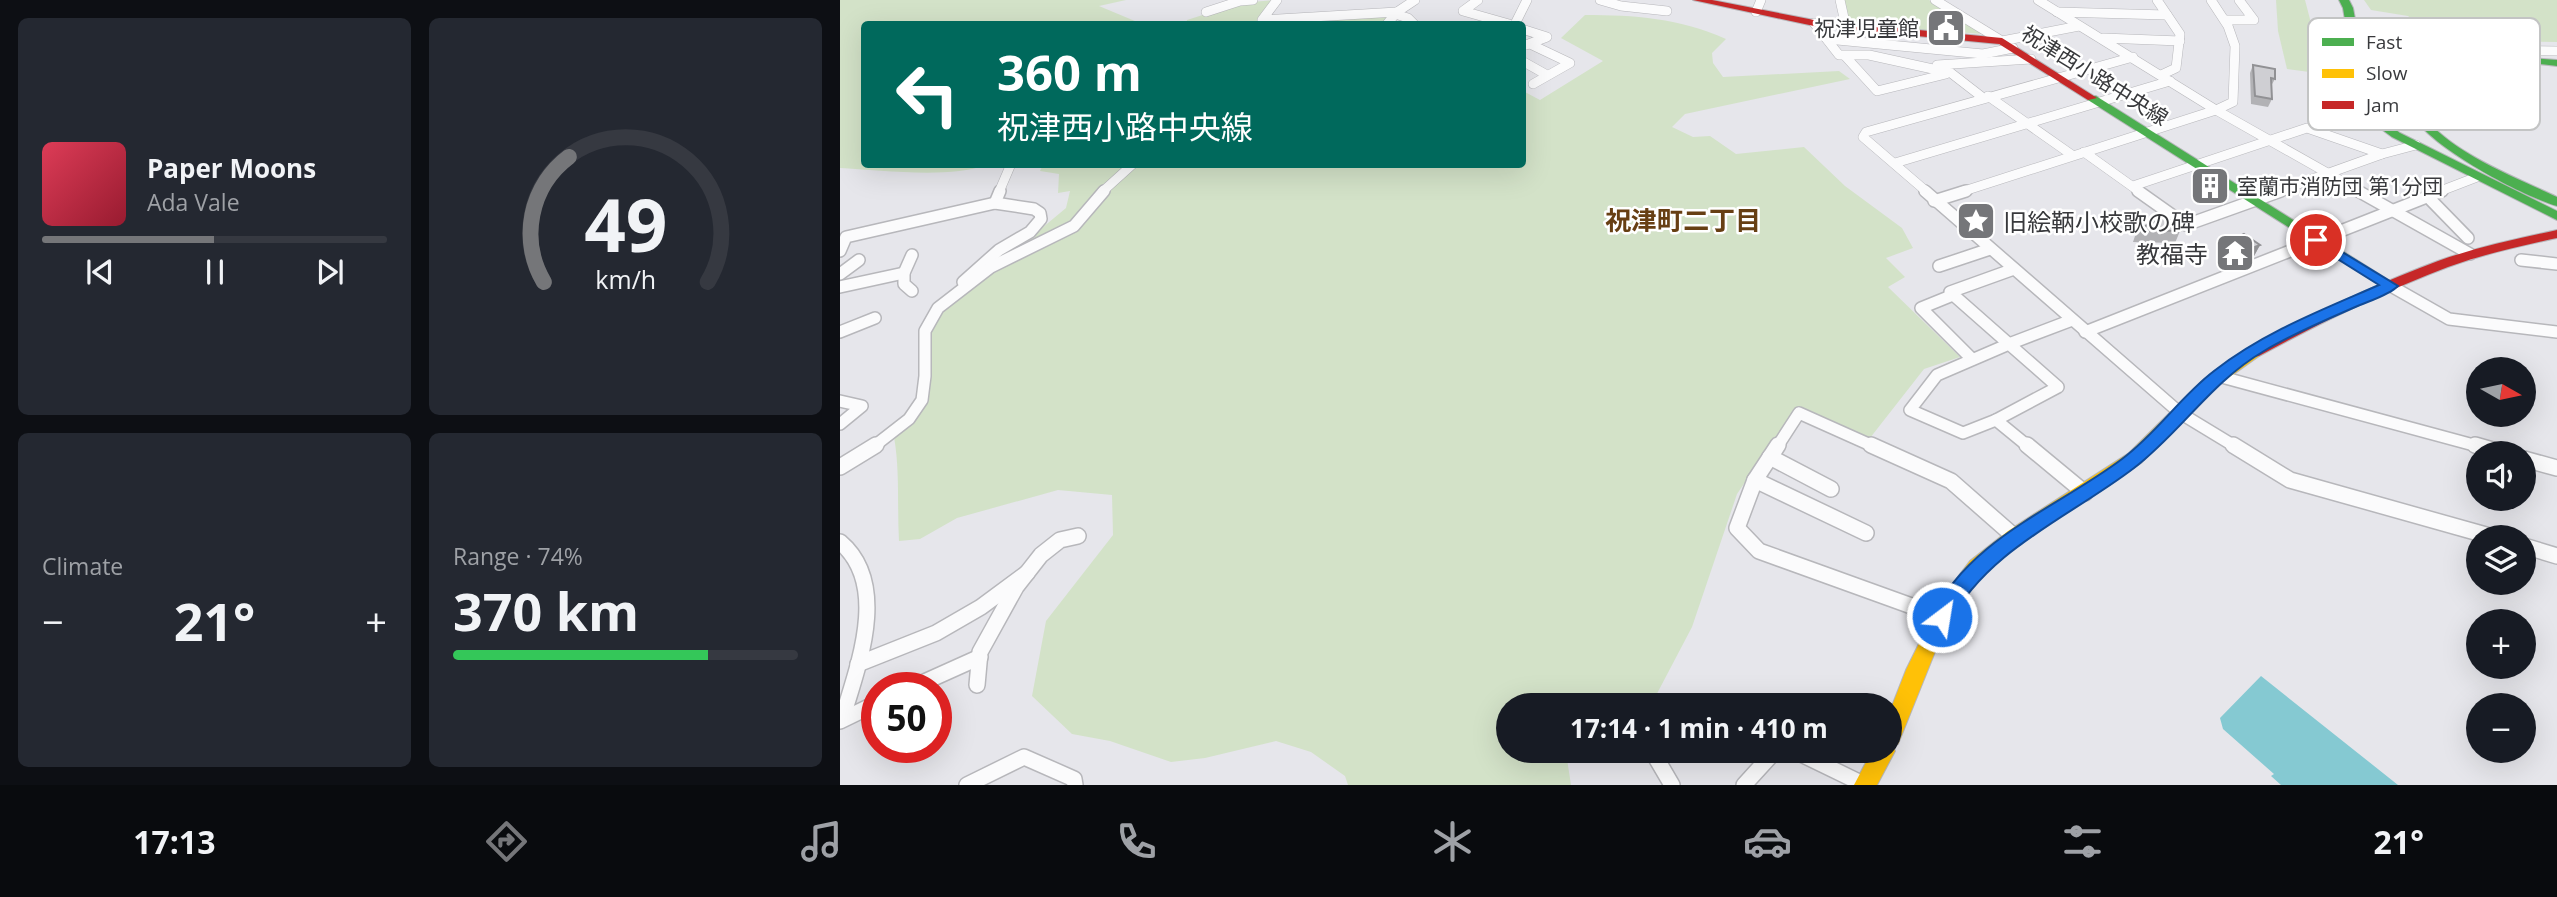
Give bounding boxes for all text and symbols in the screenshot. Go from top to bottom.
public building icon: 祝津児童館 [1925,7,1967,49]
place label: 祝津児童館 [1814,14,1919,42]
legend [2308,18,2540,130]
street label: 祝津西小路中央線 [2016,19,2174,131]
text: Fast [2366,29,2402,55]
text: 360 m [997,39,1142,105]
icon: left [882,49,973,140]
text: Slow [2366,60,2408,86]
text: Jam [2364,92,2399,118]
text: 祝津西小路中央線 [997,105,1253,148]
text: Paper Moons [147,150,316,186]
building icon: 室蘭市消防団 第1分団 [2189,165,2231,207]
place label: 室蘭市消防団 第1分団 [2237,172,2443,200]
text: 49 [584,175,667,274]
text: Ada Vale [147,186,240,218]
place icon: 旧絵鞆小校歌の碑 [1955,200,1997,242]
district label: 祝津町二丁目 [1605,202,1761,238]
place label: 旧絵鞆小校歌の碑 [2003,205,2195,238]
pin [2286,210,2346,270]
icon: arrive [2297,221,2335,259]
temple icon: 教福寺 [2214,232,2256,274]
place label: 教福寺 [2136,237,2208,270]
icon: previous [81,253,119,291]
icon: pause [196,253,234,291]
icon: next [311,253,349,291]
text: km/h [595,262,656,296]
north arrow [2466,357,2536,427]
map controls [2466,357,2536,763]
button: sound [2466,441,2536,511]
button: layers [2466,525,2536,595]
text: Range · 74% [453,540,583,572]
text: Climate [42,550,123,582]
text: 370 km [453,575,639,646]
position arrow [1905,580,1979,654]
text: 21° [174,585,255,656]
text: − [42,595,64,647]
text: + [365,595,387,647]
button: + [2466,609,2536,679]
speed limit sign: 50 [861,672,952,763]
button: − [2466,693,2536,763]
text: 17:14 · 1 min · 410 m [1570,710,1828,746]
icon: directions [482,817,531,866]
icon: music [797,817,846,866]
icon: phone [1112,817,1161,866]
icon: climate [1428,817,1477,866]
icon: car [1743,817,1792,866]
icon: filters [2058,817,2107,866]
text: 17:13 [133,820,215,863]
text: 21° [2374,820,2424,863]

